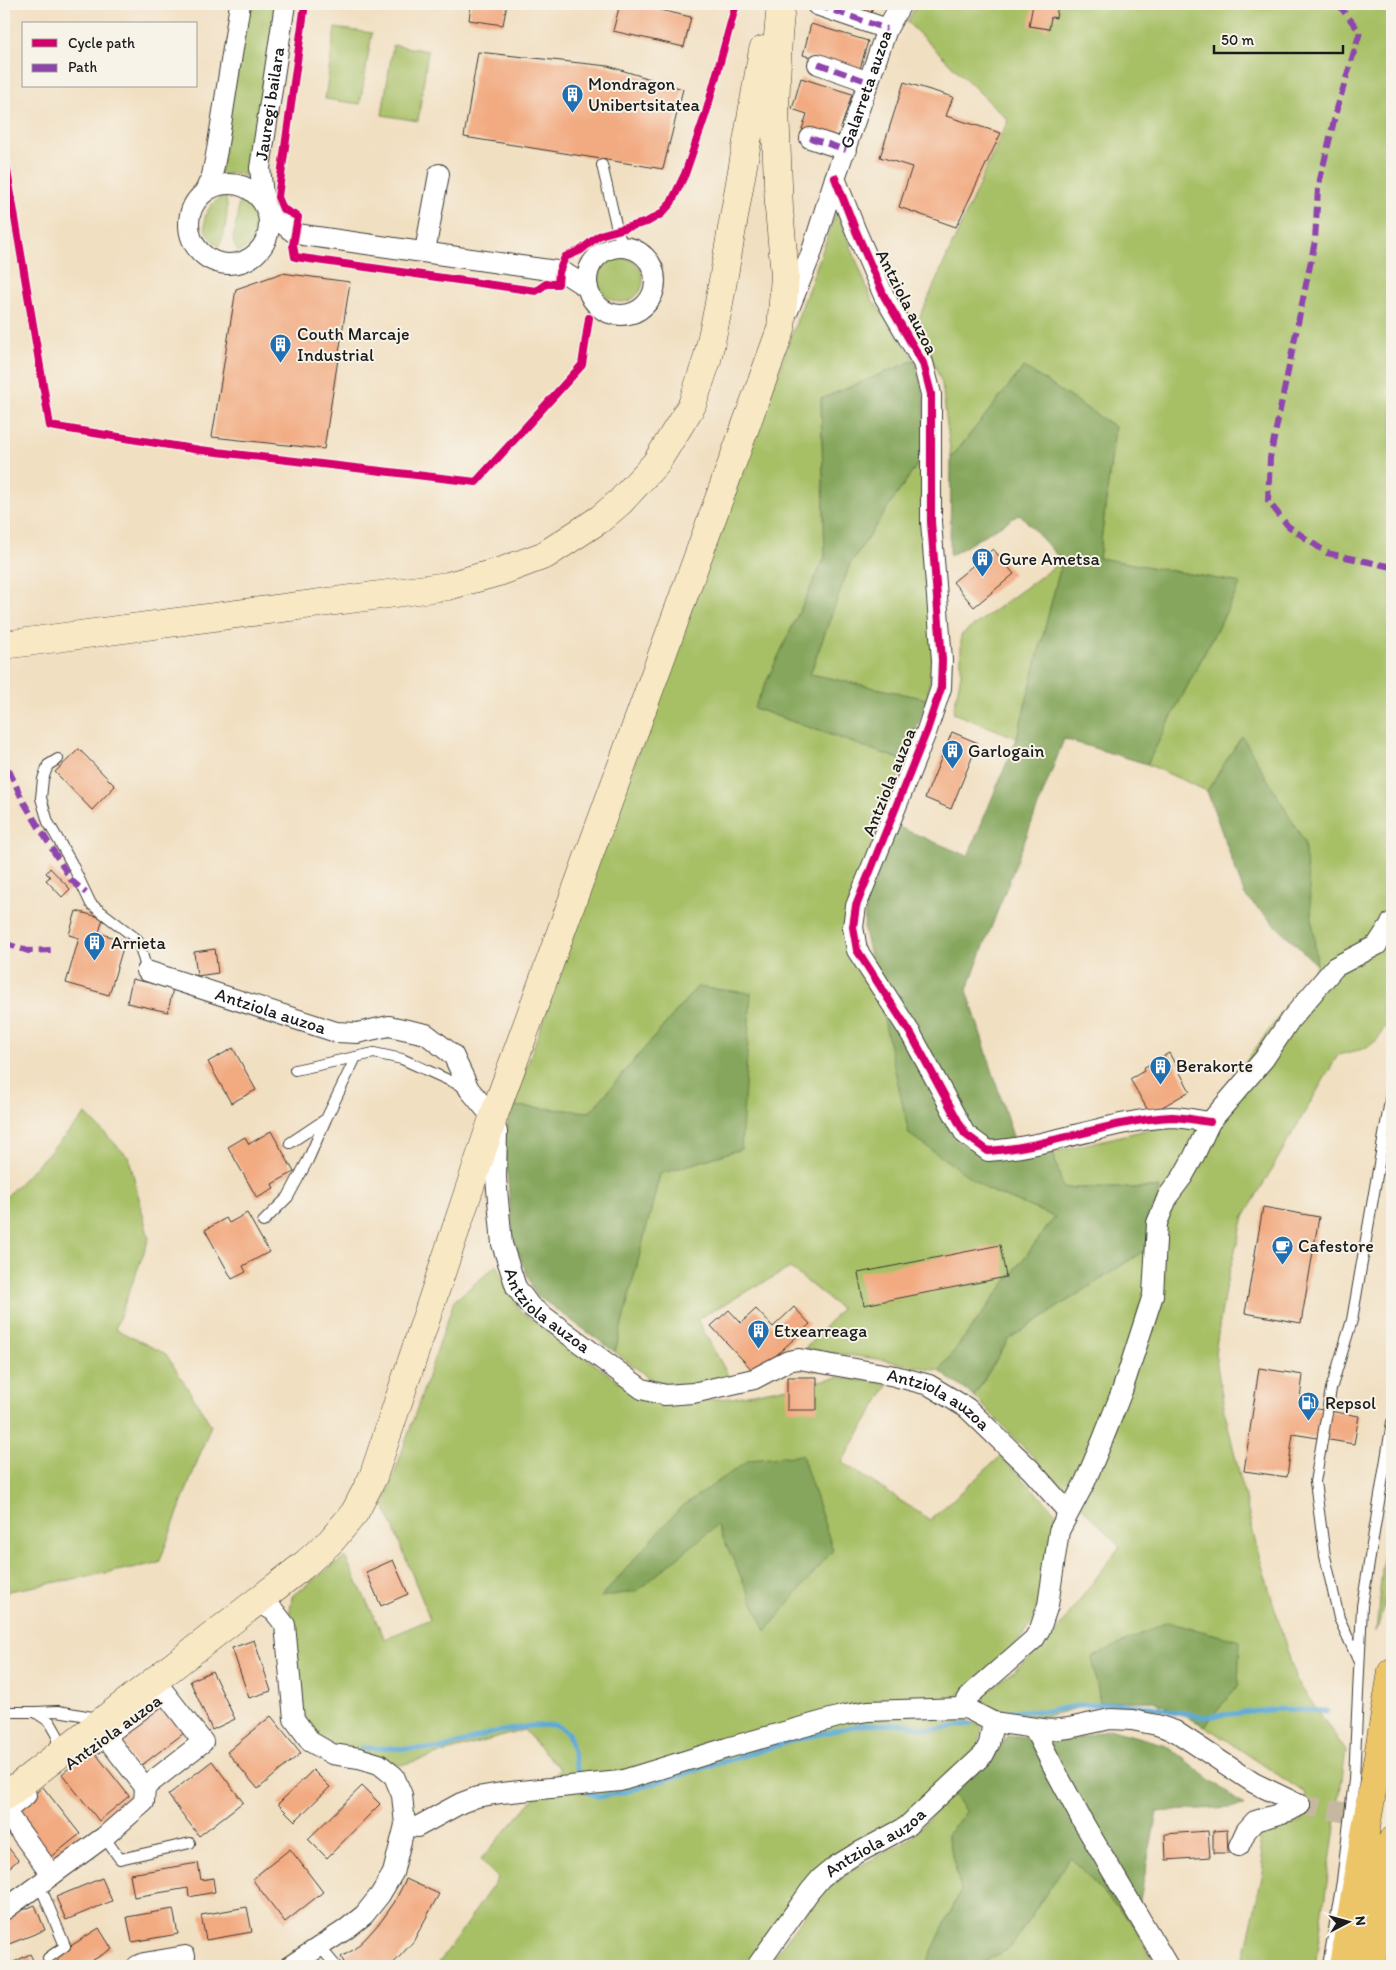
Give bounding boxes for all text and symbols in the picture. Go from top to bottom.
legend [22,22,198,88]
scale bar [1214,22,1342,54]
street label: Galarreta auzoa [835,27,897,151]
text: 50 m [1221,31,1254,49]
text: Cycle path [68,34,135,52]
street label: Jauregi bailara [250,46,289,162]
text: Path [68,58,97,76]
place label: Mondragon Unibertsitatea [588,73,700,116]
building icon: Mondragon Unibertsitatea [560,82,584,113]
street label: Antziola auzoa [871,246,943,359]
place label: Couth Marcaje Industrial [297,323,409,366]
building icon: Couth Marcaje Industrial [269,332,293,363]
building icon: Gure Ametsa [971,547,995,578]
place label: Gure Ametsa [999,548,1101,570]
street label: Antziola auzoa [857,724,921,839]
building icon: Garlogain [940,739,964,770]
place label: Garlogain [968,740,1045,762]
building icon: Arrieta [83,931,107,962]
place label: Arrieta [111,932,166,954]
street label: Antziola auzoa [213,983,329,1039]
building icon: Berakorte [1148,1054,1172,1085]
place label: Berakorte [1176,1055,1253,1077]
cafe icon: Cafestore [1270,1234,1294,1265]
place label: Cafestore [1298,1235,1374,1257]
street label: Antziola auzoa [500,1265,595,1358]
building icon: Etxearreaga [746,1319,770,1350]
place label: Etxearreaga [774,1320,867,1342]
street label: Antziola auzoa [885,1364,995,1436]
fuel station icon: Repsol [1297,1391,1321,1422]
place label: Repsol [1325,1392,1376,1414]
street label: Antziola auzoa [60,1689,166,1775]
street label: Antziola auzoa [820,1803,931,1882]
north arrow [1324,1898,1374,1948]
text: N [1351,1915,1369,1926]

